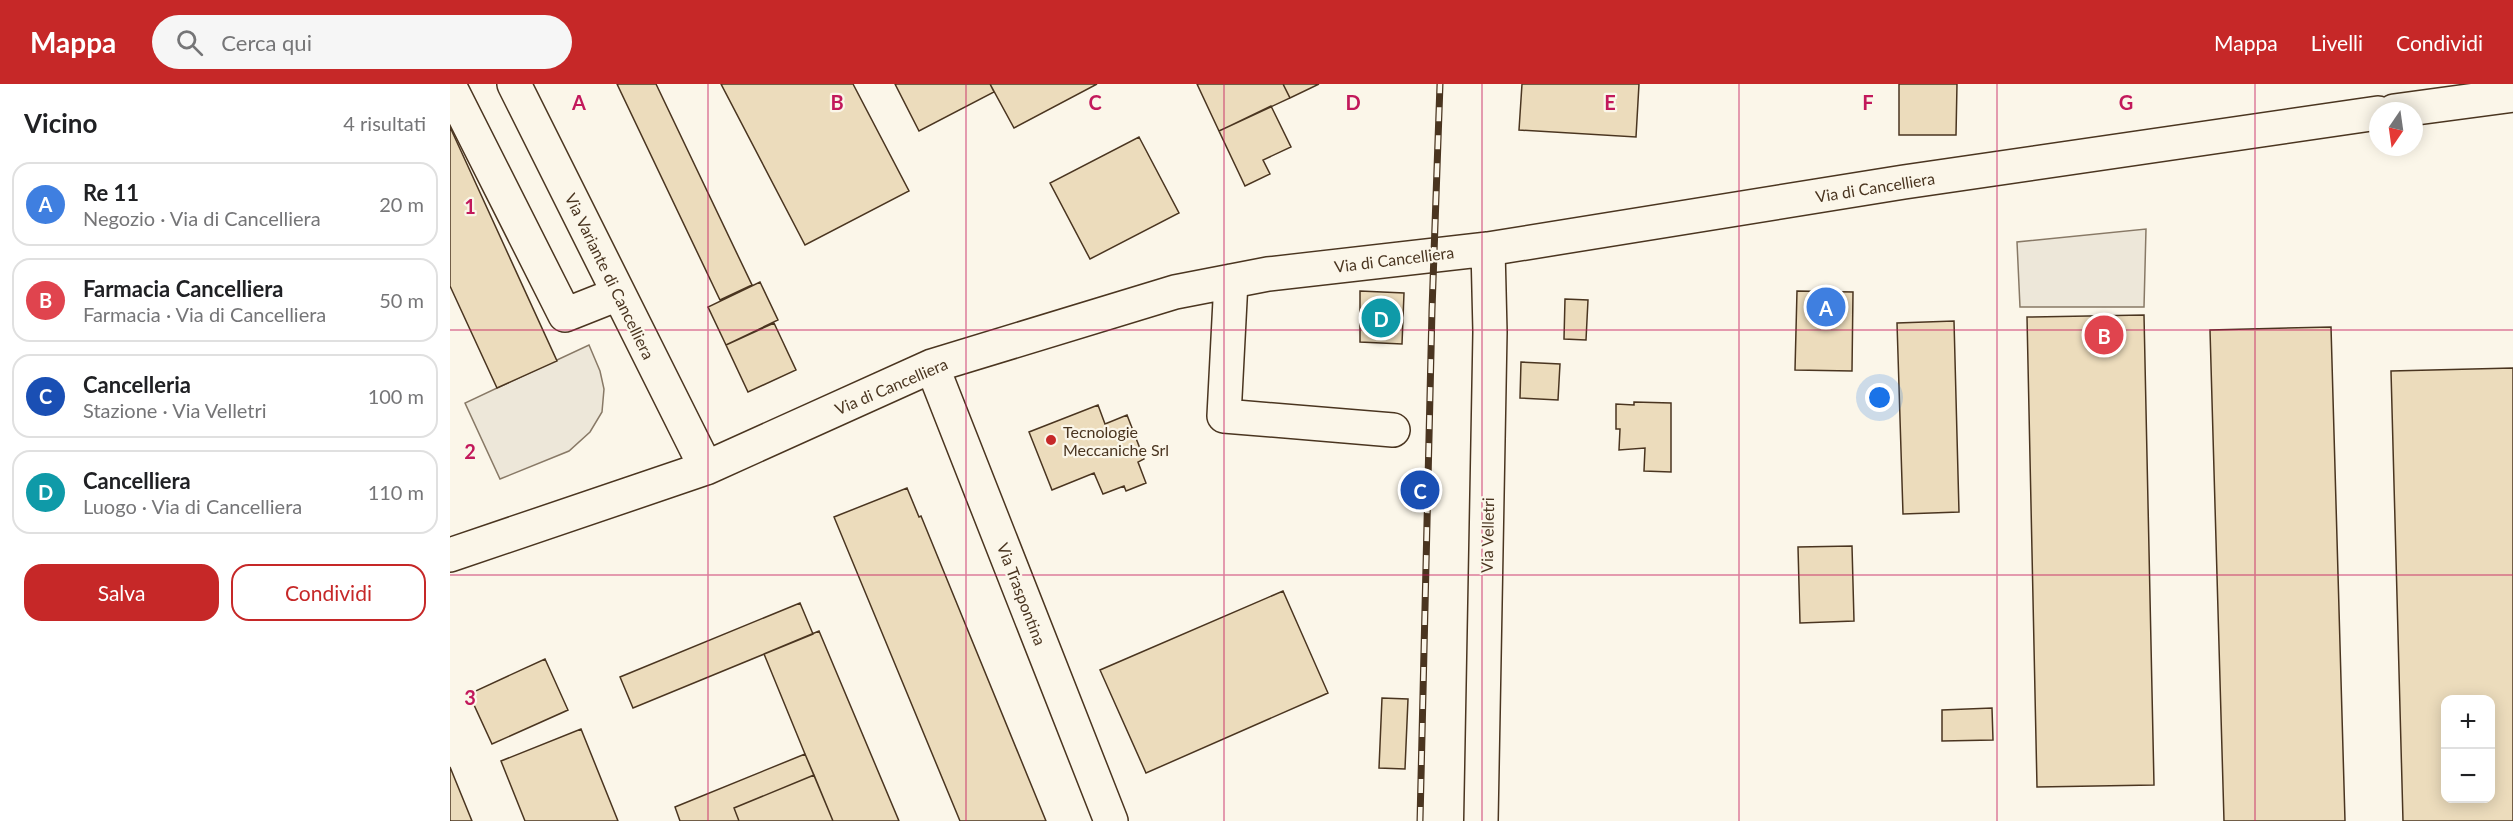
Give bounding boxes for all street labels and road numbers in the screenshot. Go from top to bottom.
street label: Via di Cancelliera [1814,168,1936,206]
street label: Via Variante di Cancelliera [561,190,659,362]
street label: Via di Cancelliera [1333,242,1455,276]
street label: Via di Cancelliera [832,354,950,418]
street label: Via Velletri [1477,497,1497,573]
street label: Via Traspontina [994,540,1050,648]

